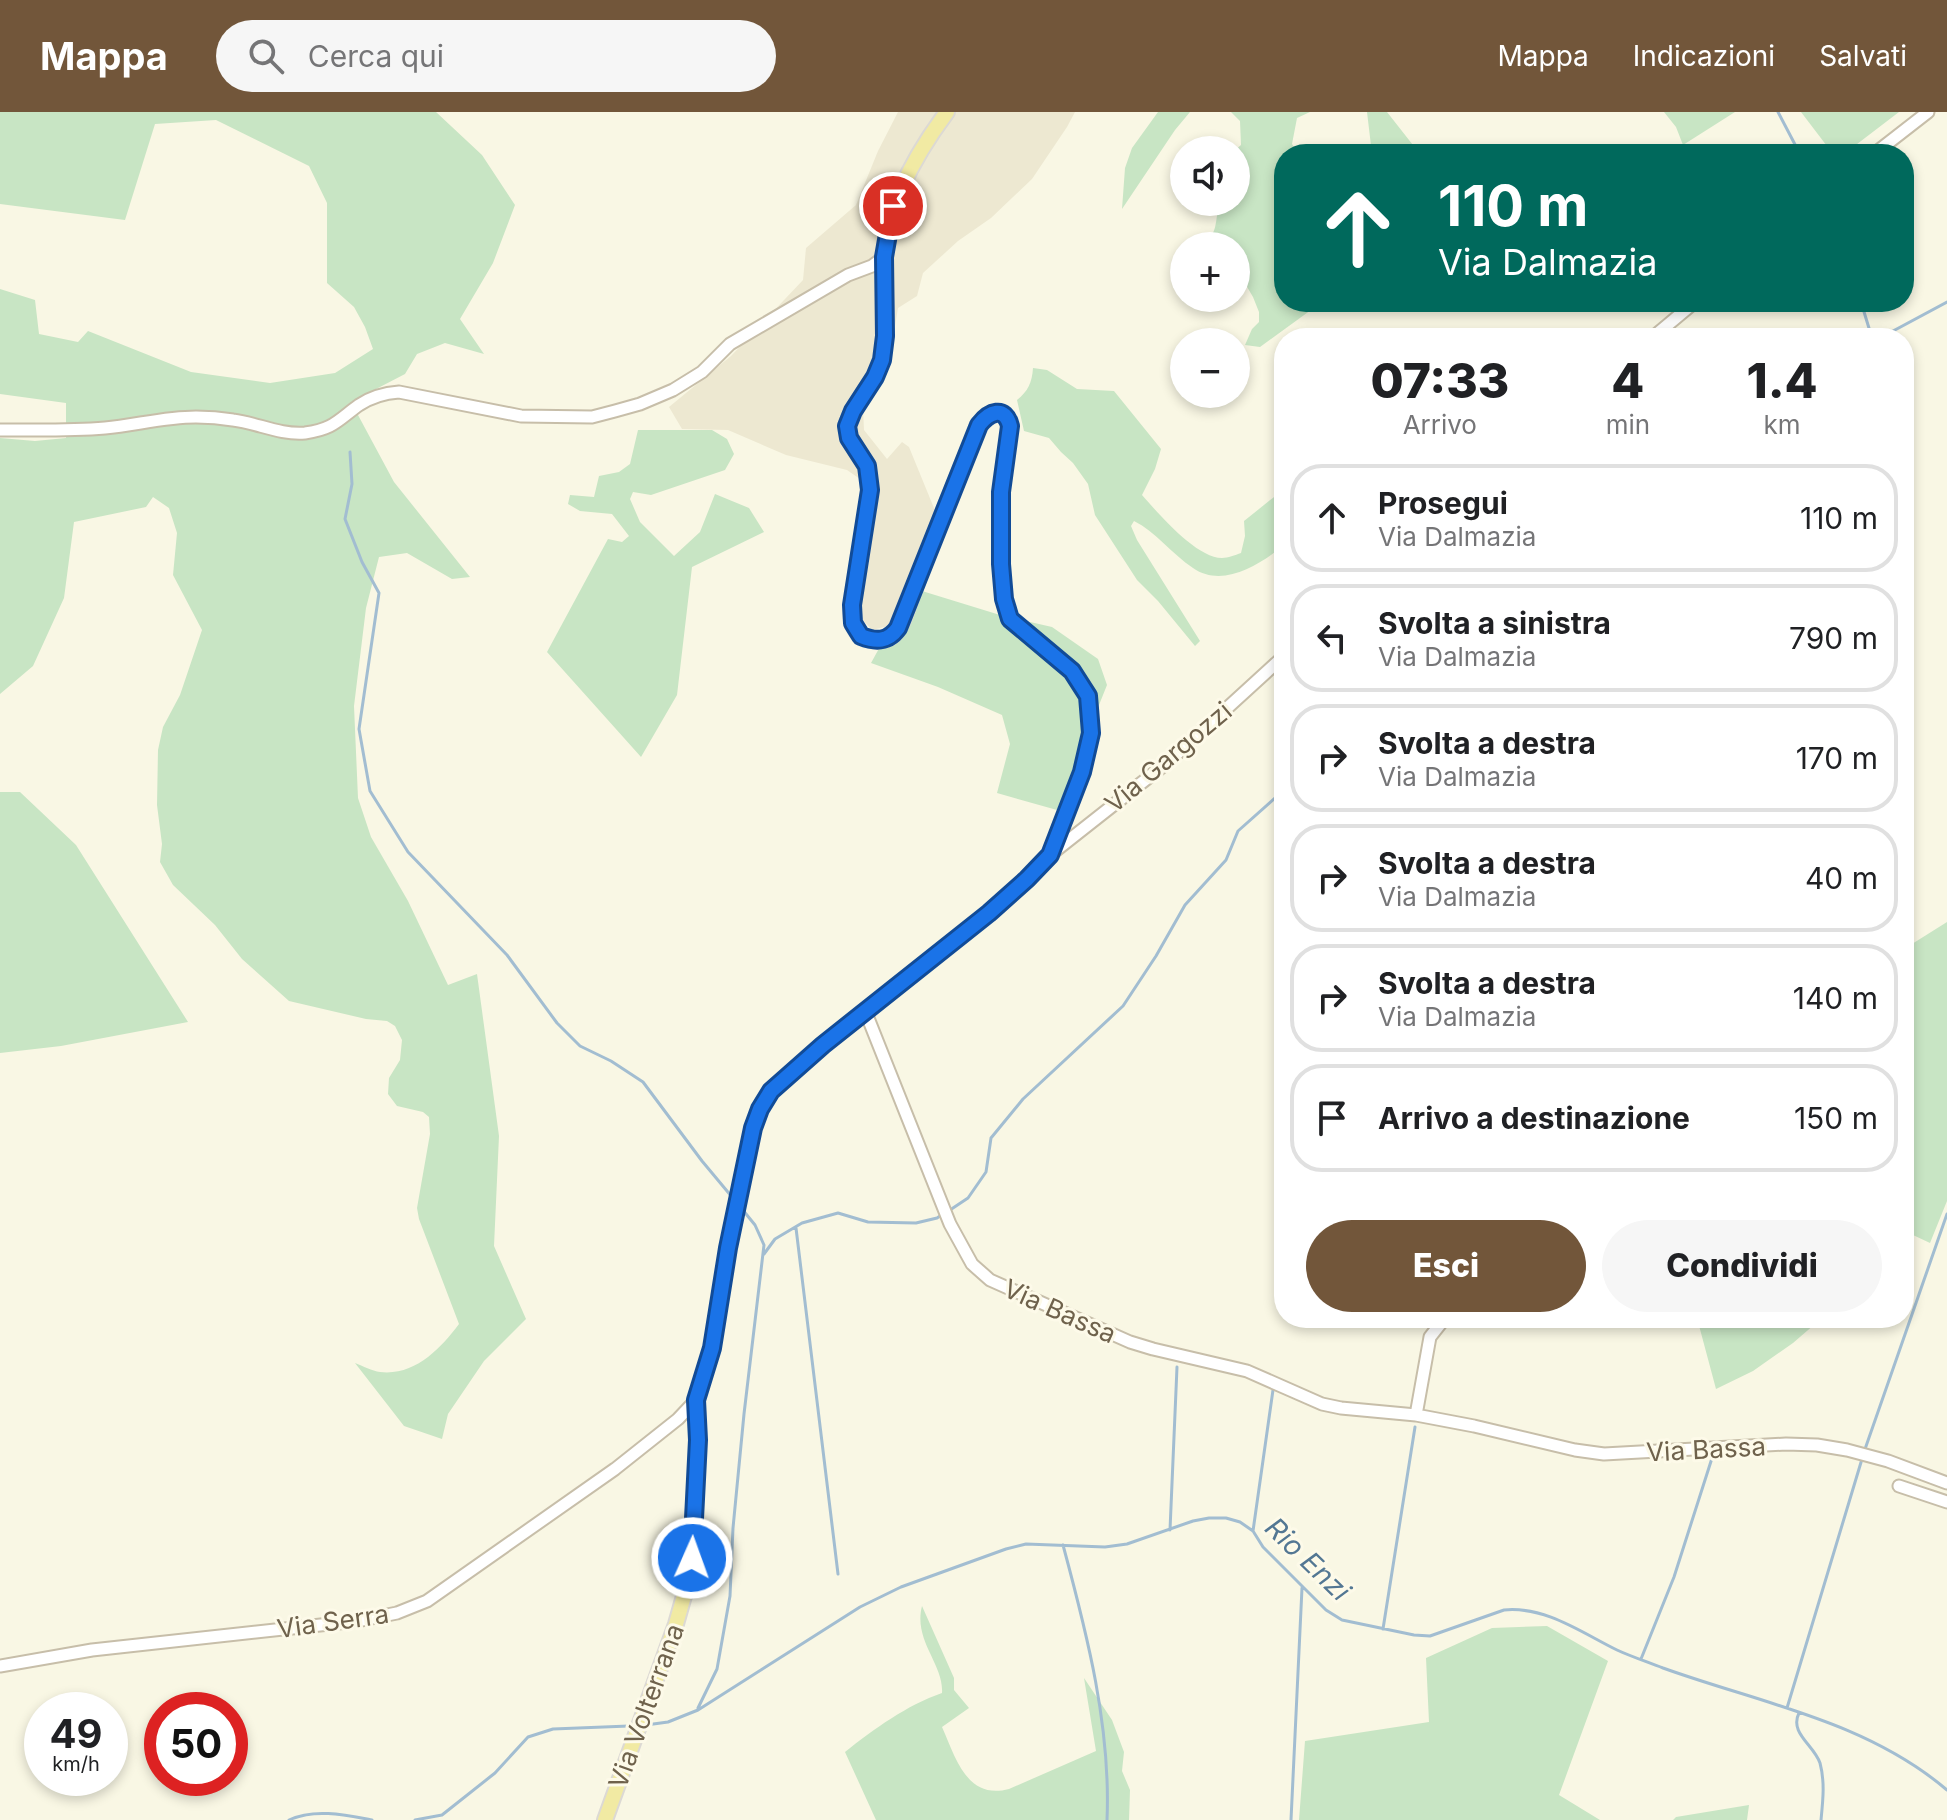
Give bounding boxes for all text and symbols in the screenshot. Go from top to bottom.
search box [216,20,776,92]
text: Mappa [40,33,168,79]
icon: search [244,34,288,78]
text: Cerca qui [308,38,444,74]
text: Mappa [1497,39,1589,73]
text: Indicazioni [1633,39,1775,73]
text: Salvati [1819,39,1907,73]
map controls [1170,136,1250,408]
button: sound [1170,136,1250,216]
pin [859,172,927,240]
text: 110 m [1438,172,1588,240]
icon: ahead [1306,176,1410,280]
icon: arrive [871,184,915,228]
button: + [1170,232,1250,312]
text: Via Dalmazia [1438,240,1657,284]
button: − [1170,328,1250,408]
text: 07:33 [1370,351,1509,410]
text: 4 [1611,351,1644,410]
text: 1.4 [1746,351,1818,410]
text: Arrivo [1403,409,1477,440]
text: min [1606,409,1650,440]
text: km [1764,409,1801,440]
text: Prosegui [1378,485,1508,521]
icon: ahead [1310,496,1354,540]
text: 110 m [1800,500,1878,536]
text: Via Dalmazia [1378,521,1536,552]
text: Svolta a sinistra [1378,605,1611,641]
icon: left [1310,616,1354,660]
text: 790 m [1789,620,1878,656]
text: Via Dalmazia [1378,641,1536,672]
street label: Via Gargozzi [1098,695,1238,819]
text: Svolta a destra [1378,725,1596,761]
icon: right [1310,736,1354,780]
text: 170 m [1796,740,1878,776]
text: Via Dalmazia [1378,761,1536,792]
text: Svolta a destra [1378,845,1596,881]
icon: right [1310,856,1354,900]
text: 40 m [1805,860,1878,896]
text: Via Dalmazia [1378,881,1536,912]
text: Svolta a destra [1378,965,1596,1001]
icon: right [1310,976,1354,1020]
text: 140 m [1793,980,1878,1016]
text: Via Dalmazia [1378,1001,1536,1032]
icon: arrive [1310,1096,1354,1140]
text: Arrivo a destinazione [1378,1100,1690,1136]
text: 150 m [1794,1100,1878,1136]
button: Esci [1306,1220,1586,1312]
button: Condividi [1602,1220,1882,1312]
street label: Via Bassa [999,1272,1121,1350]
street label: Via Bassa [1645,1430,1767,1468]
water label: Rio Enzi [1258,1510,1358,1609]
position arrow [650,1516,734,1600]
street label: Via Serra [275,1598,391,1644]
street label: Via Volterrana [602,1619,690,1793]
speed limit sign: 50 [144,1692,248,1796]
text: 49 [49,1709,103,1758]
text: km/h [52,1752,100,1776]

